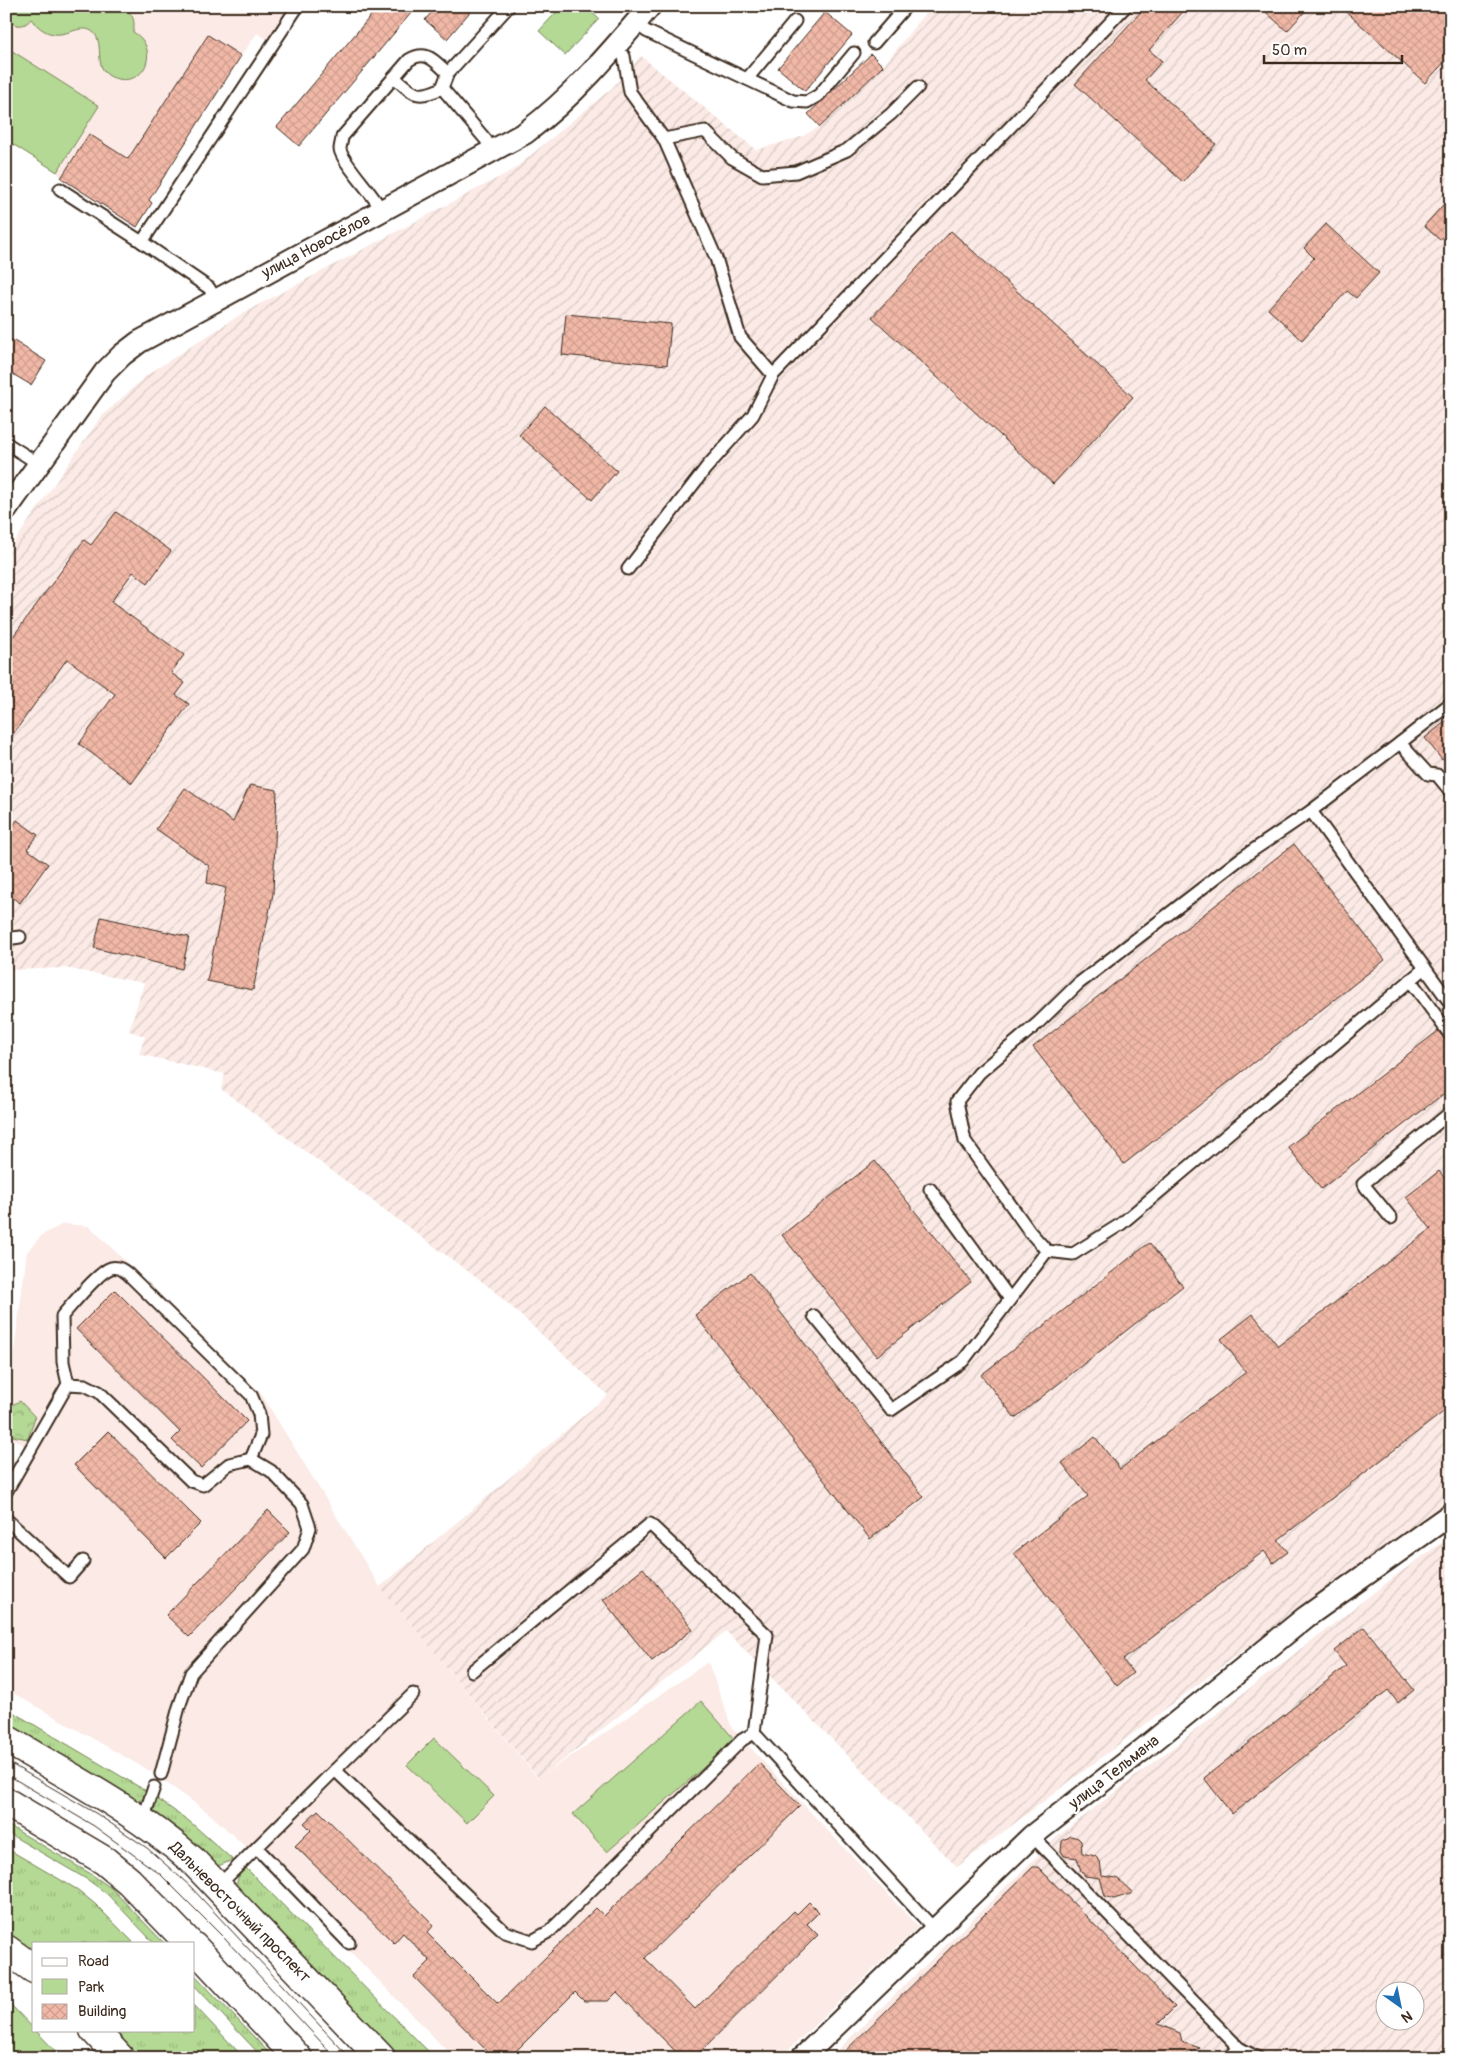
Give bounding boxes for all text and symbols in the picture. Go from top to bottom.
scale bar [1264,32,1402,64]
text: 50 m [1272,41,1307,60]
street label: улица Новосёлов [257,209,374,284]
street label: улица Тельмана [1064,1730,1163,1814]
street label: Дальневосточный проспект [164,1836,315,1987]
legend [32,1942,195,2032]
text: Road [78,1952,109,1971]
text: Park [78,1978,105,1997]
north arrow [1374,1982,1424,2032]
text: Building [78,2002,126,2021]
text: N [1398,2007,1415,2026]

